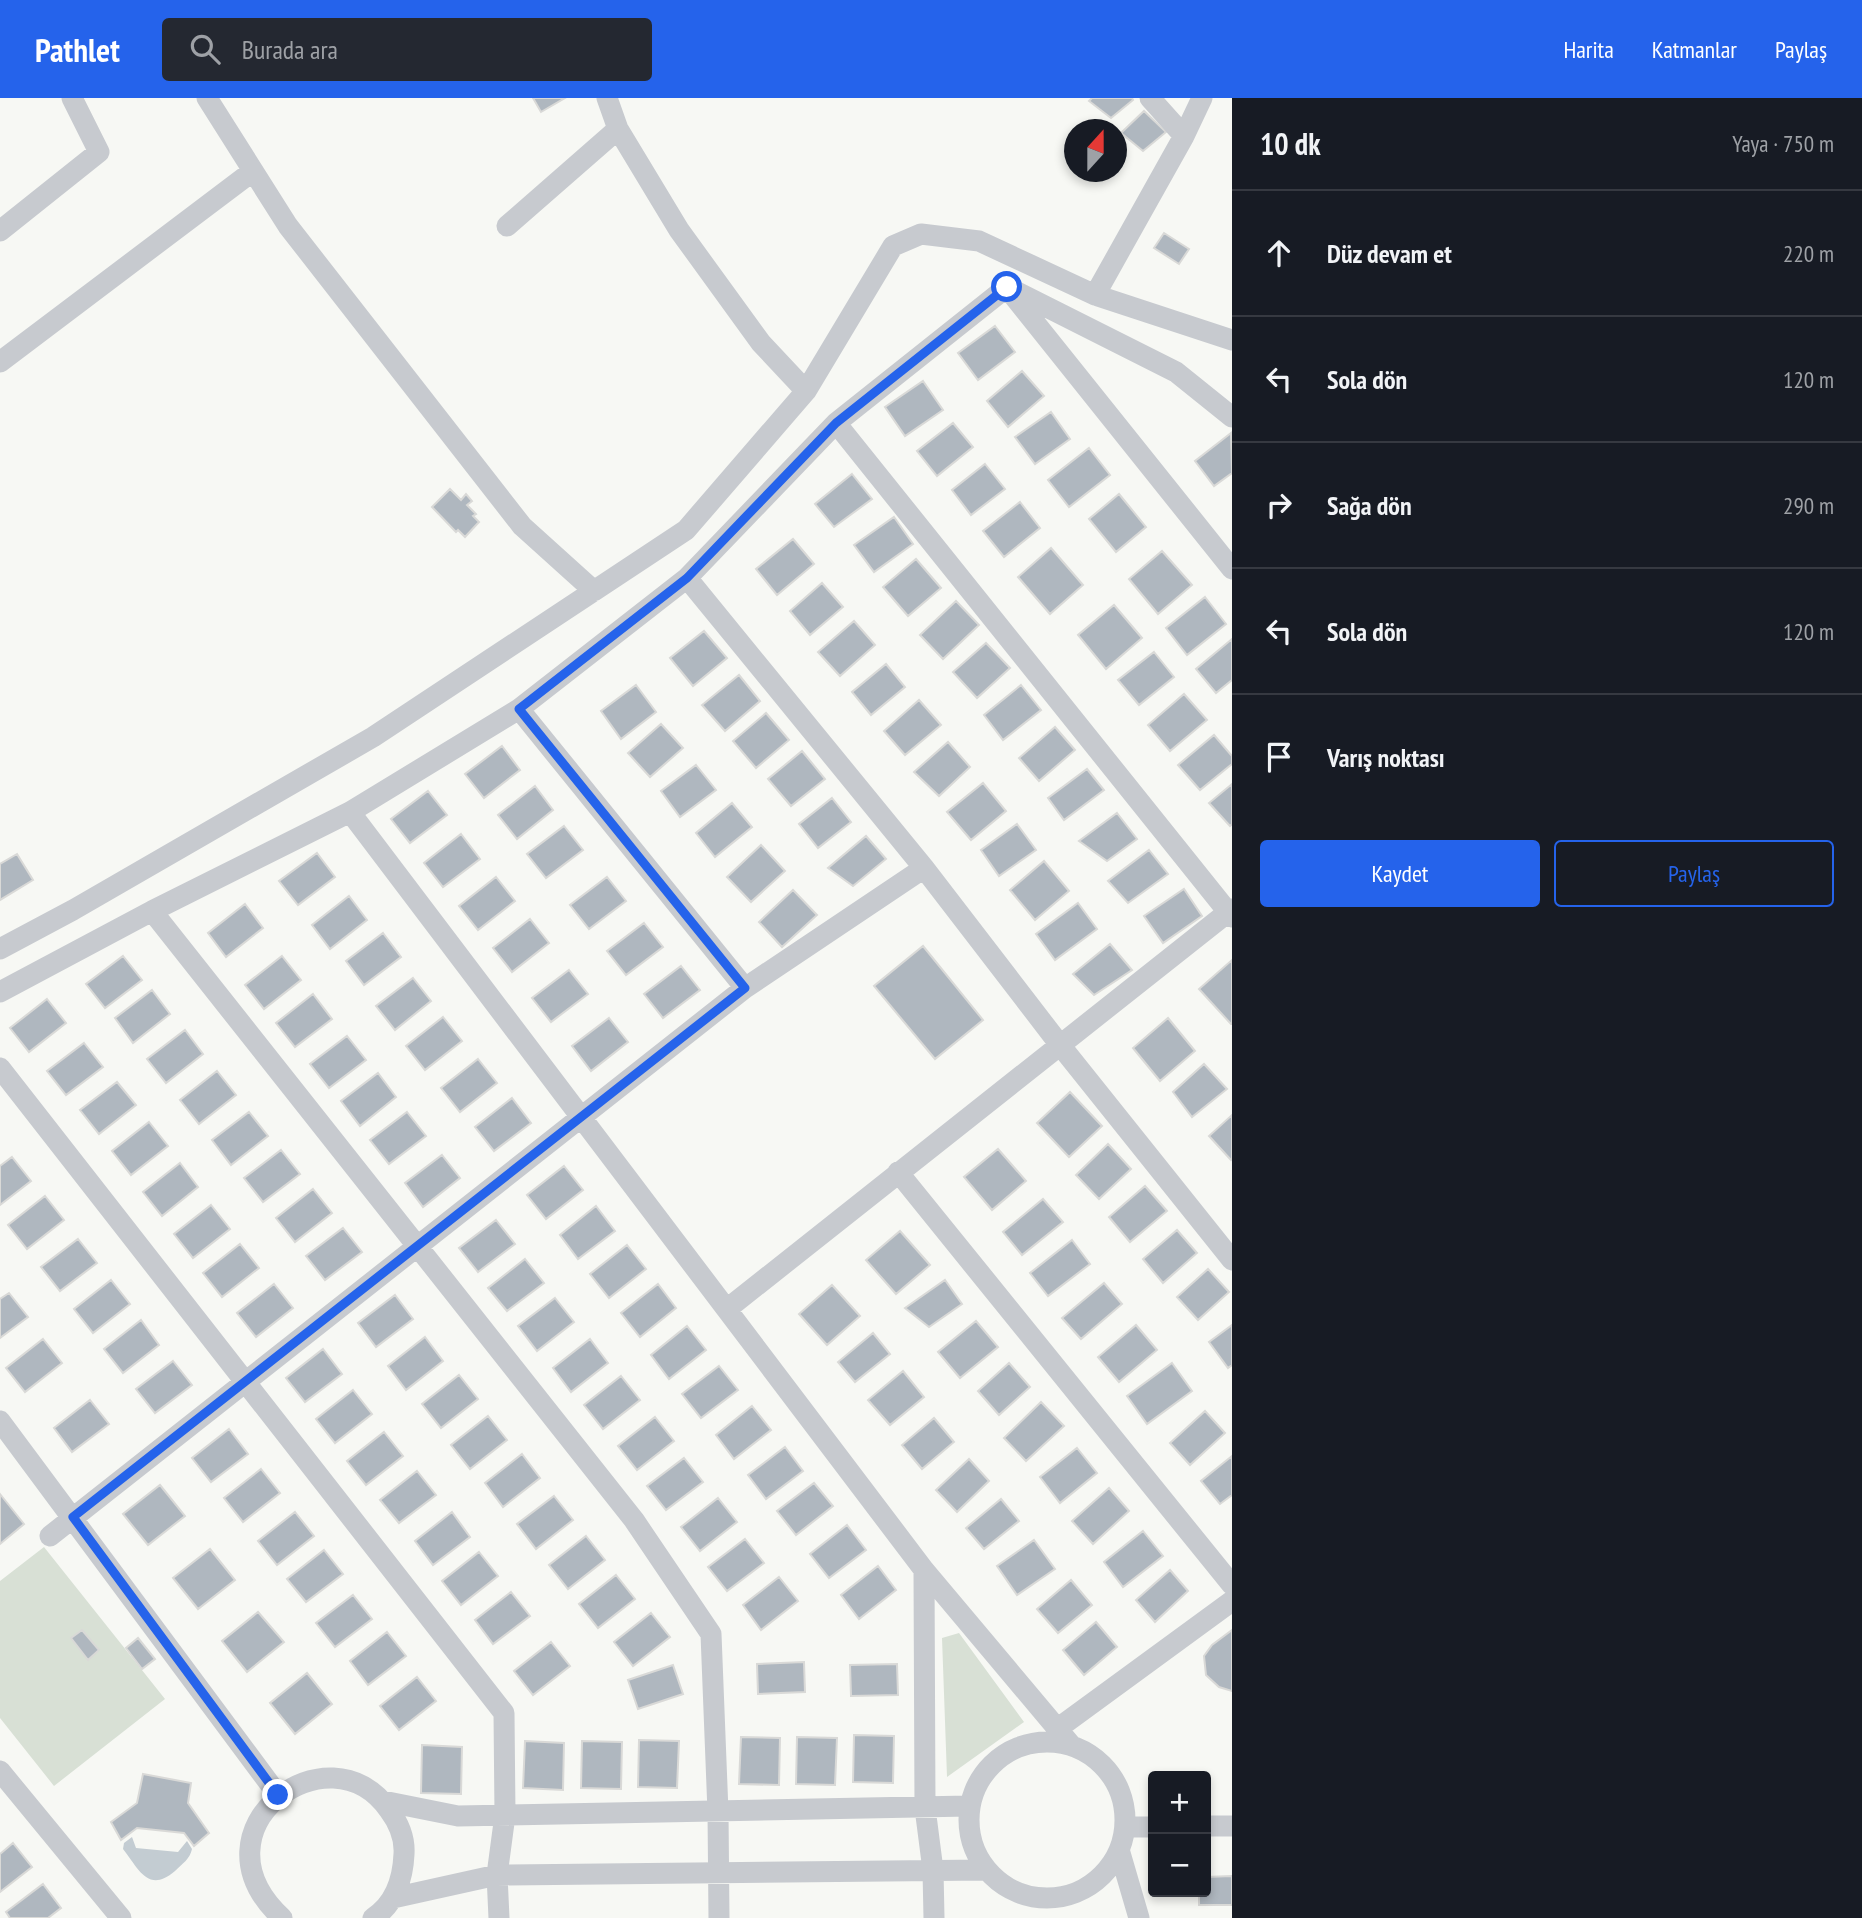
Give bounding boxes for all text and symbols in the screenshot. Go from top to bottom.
search box [162,18,652,81]
text: Pathlet [35,28,120,71]
icon: search [186,30,224,68]
text: Burada ara [242,33,338,66]
text: Harita [1563,34,1614,65]
text: Katmanlar [1652,34,1737,65]
text: Paylaş [1775,34,1827,65]
north arrow [1064,119,1127,182]
text: 10 dk [1260,124,1321,163]
text: Yaya · 750 m [1732,129,1834,158]
icon: ahead [1260,234,1298,272]
text: Düz devam et [1327,237,1452,270]
text: 220 m [1783,239,1834,268]
route start [991,271,1022,302]
icon: left [1260,360,1298,398]
text: Sola dön [1327,363,1407,396]
text: 120 m [1783,365,1834,394]
icon: right [1260,486,1298,524]
text: Sağa dön [1327,489,1412,522]
text: 290 m [1783,491,1834,520]
icon: left [1260,612,1298,650]
text: Sola dön [1327,615,1407,648]
text: 120 m [1783,617,1834,646]
icon: arrive [1260,738,1298,776]
text: Varış noktası [1327,741,1445,774]
button: Kaydet [1260,840,1540,907]
button: Paylaş [1554,840,1834,907]
map controls [1148,1771,1211,1897]
button: + [1148,1771,1211,1834]
route end [262,1779,293,1810]
button: − [1148,1834,1211,1897]

